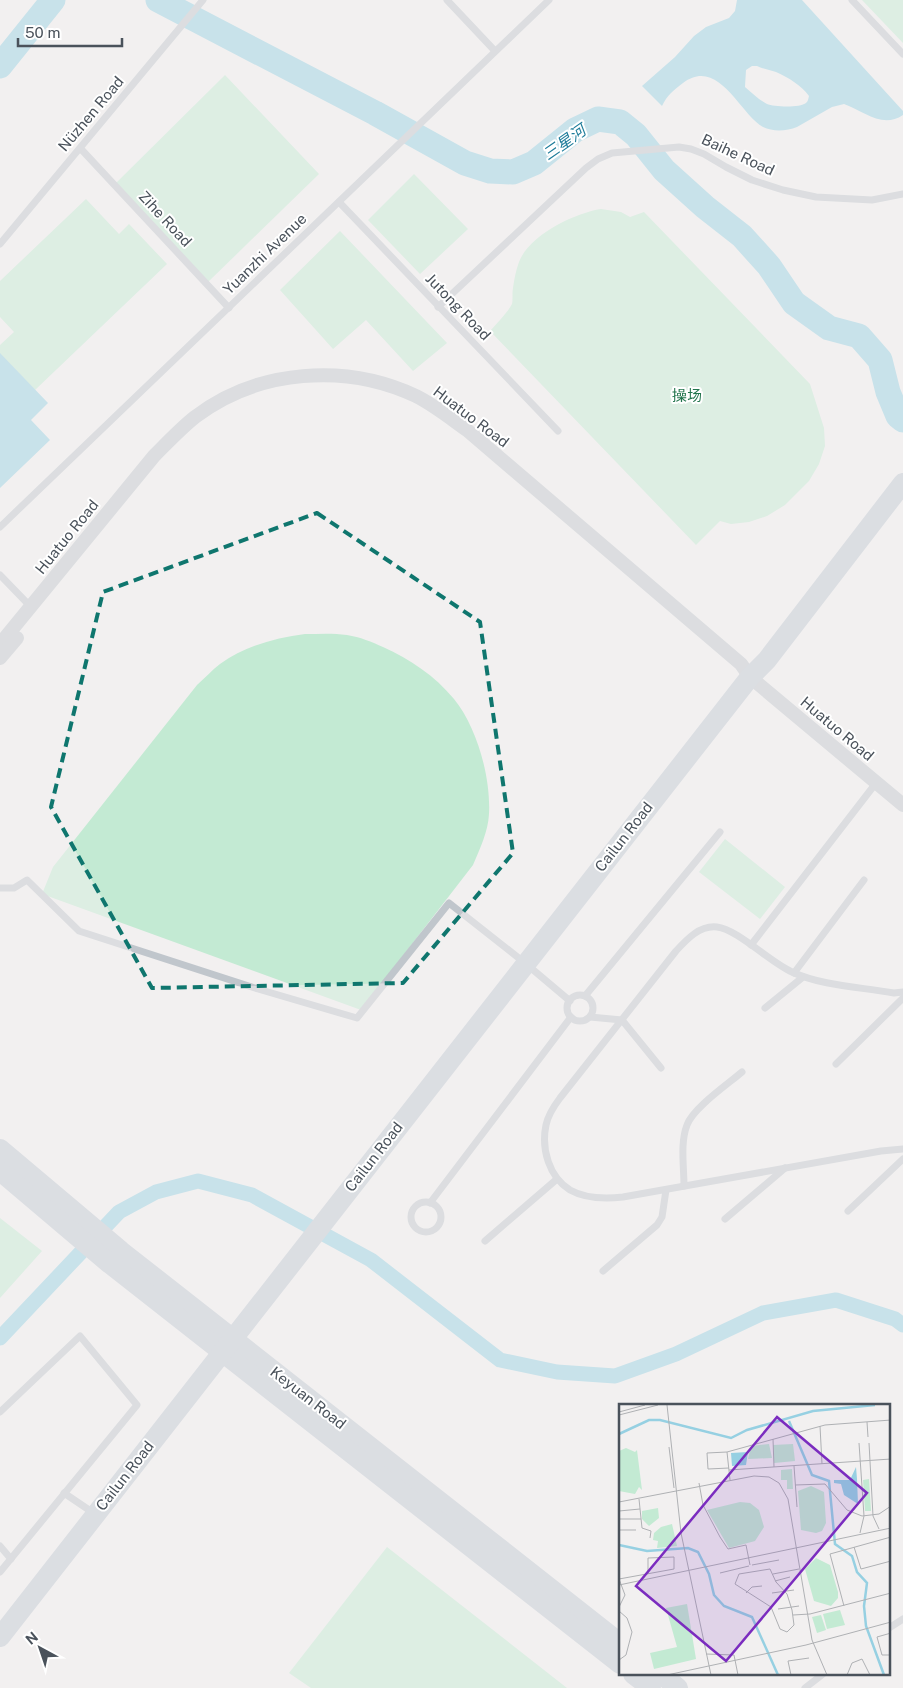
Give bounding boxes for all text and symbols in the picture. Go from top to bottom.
scale bar [18,15,121,47]
text: 50 m [25,24,60,41]
street label: Nüzhen Road [54,73,127,154]
water label: 三星河 [539,119,592,164]
street label: Baihe Road [699,130,777,179]
street label: Zihe Road [136,188,195,250]
street label: Yuanzhi Avenue [220,210,310,298]
street label: Jutong Road [422,270,494,343]
street label: Huatuo Road [430,383,512,451]
park label: 操场 [672,387,702,404]
street label: Huatuo Road [32,496,102,577]
street label: Huatuo Road [797,693,877,764]
street label: Cailun Road [591,799,656,875]
street label: Cailun Road [341,1119,406,1195]
street label: Keyuan Road [267,1363,349,1432]
inset map [619,1404,890,1676]
street label: Cailun Road [92,1438,157,1514]
north arrow [15,1623,65,1673]
text: N [22,1628,41,1648]

